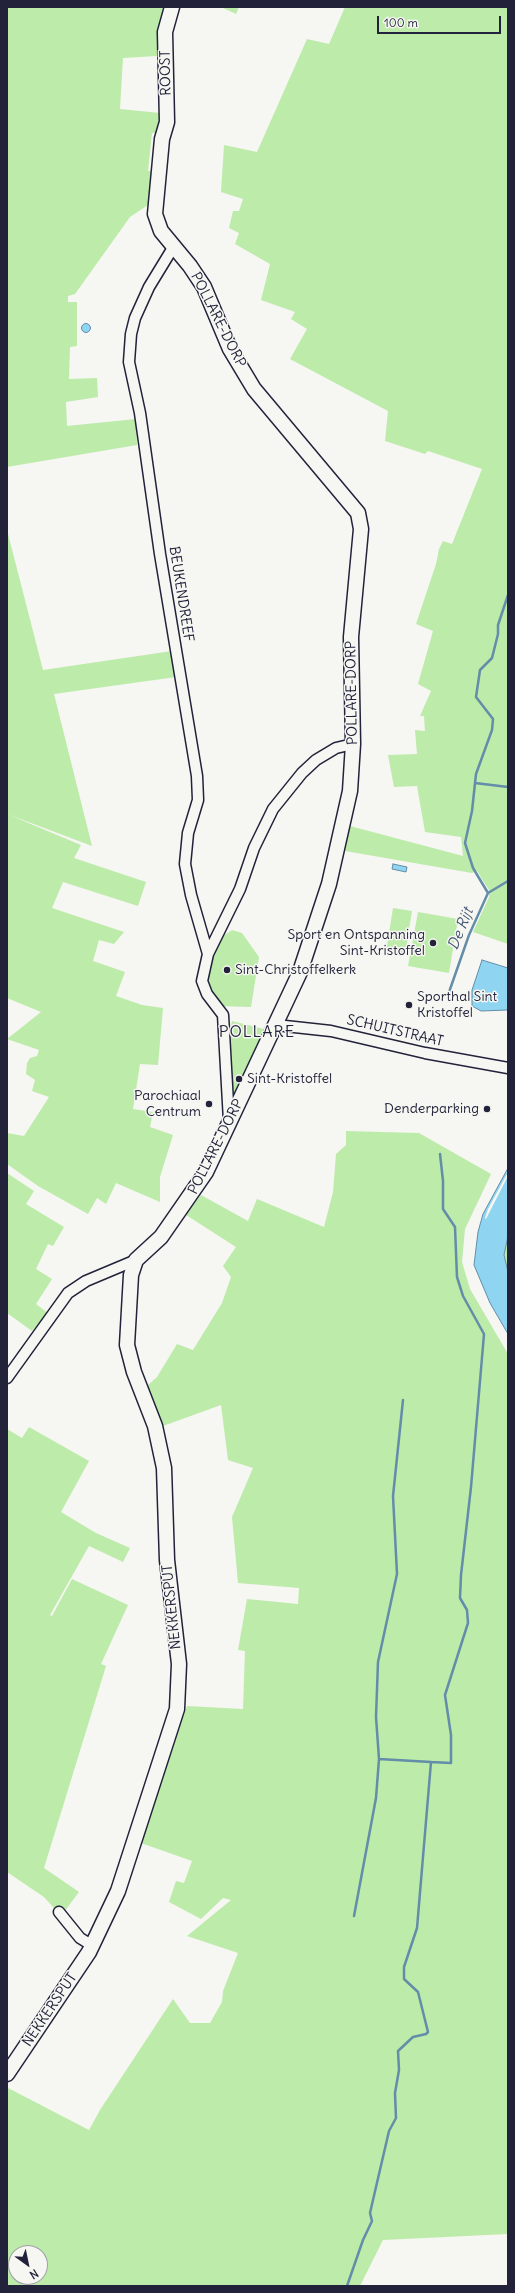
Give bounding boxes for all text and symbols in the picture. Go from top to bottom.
scale bar [379,8,503,34]
text: 100 m [384,15,418,30]
street label: ROOST [157,50,175,96]
street label: POLLARE-DORP [187,270,249,370]
street label: BEUKENDREEF [165,545,197,643]
street label: POLLARE-DORP [343,641,361,745]
water label: De Rijt [444,905,478,953]
place label: Sport en Ontspanning Sint-Kristoffel [287,927,425,960]
marker: Sport en Ontspanning Sint-Kristoffel [428,938,438,948]
place label: Sint-Christoffelkerk [235,962,356,978]
marker: Sint-Christoffelkerk [222,965,232,975]
place label: Sporthal Sint Kristoffel [417,989,497,1022]
marker: Sporthal Sint Kristoffel [404,1000,414,1010]
street label: SCHUITSTRAAT [345,1012,445,1050]
district label: POLLARE [219,1022,295,1042]
place label: Sint-Kristoffel [247,1071,332,1087]
marker: Sint-Kristoffel [234,1074,244,1084]
place label: Parochiaal Centrum [134,1088,201,1120]
street label: POLLARE-DORP [185,1097,247,1197]
marker: Parochiaal Centrum [204,1099,214,1109]
place label: Denderparking [384,1101,479,1117]
marker: Denderparking [482,1104,492,1114]
street label: NEKKERSPUT [159,1564,185,1650]
street label: NEKKERSPUT [19,1970,81,2050]
north arrow [8,2245,48,2285]
text: N [27,2266,41,2282]

